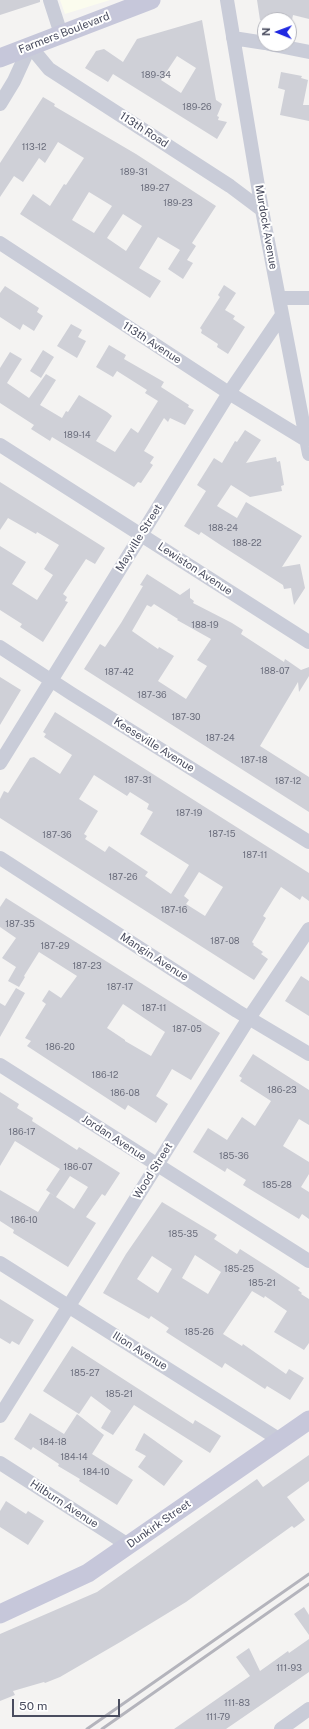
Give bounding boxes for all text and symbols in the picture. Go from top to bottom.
street label: Farmers Boulevard [17,10,111,56]
north arrow [257,12,297,52]
text: N [260,27,272,36]
house number: 189-34 [141,70,171,80]
house number: 189-26 [182,102,212,112]
street label: 113th Road [117,109,171,151]
house number: 113-12 [22,142,46,152]
house number: 189-31 [120,167,148,177]
house number: 189-27 [140,183,170,193]
street label: Murdock Avenue [252,184,280,270]
house number: 189-23 [163,198,193,208]
street label: 113th Avenue [120,319,184,367]
house number: 189-14 [63,430,91,440]
street label: Mayville Street [113,502,165,574]
house number: 188-24 [208,523,238,533]
house number: 188-22 [232,538,262,548]
street label: Lewiston Avenue [155,540,235,598]
house number: 188-19 [191,620,219,630]
house number: 188-07 [260,666,290,676]
house number: 187-42 [104,667,134,677]
house number: 187-36 [137,690,167,700]
house number: 187-30 [171,712,201,722]
street label: Keeseville Avenue [111,715,197,775]
house number: 187-24 [205,733,235,743]
house number: 187-18 [241,755,267,765]
house number: 187-31 [124,775,152,785]
house number: 187-12 [275,776,301,786]
house number: 187-19 [176,808,202,818]
house number: 187-15 [209,829,235,839]
house number: 187-36 [42,830,72,840]
house number: 187-11 [243,850,267,860]
house number: 187-26 [108,872,138,882]
house number: 187-16 [161,905,187,915]
house number: 187-35 [5,919,35,929]
street label: Mangin Avenue [117,930,191,984]
house number: 187-08 [210,936,240,946]
house number: 187-29 [40,941,70,951]
house number: 187-23 [72,961,102,971]
house number: 187-17 [107,982,133,992]
house number: 187-11 [142,1003,166,1013]
house number: 187-05 [172,1024,202,1034]
house number: 186-20 [45,1042,75,1052]
house number: 186-12 [92,1070,118,1080]
house number: 186-23 [267,1085,297,1095]
house number: 186-08 [110,1088,140,1098]
street label: Jordan Avenue [79,1112,149,1164]
house number: 186-17 [9,1127,35,1137]
street label: Wood Street [130,1140,176,1202]
house number: 185-36 [219,1151,249,1161]
house number: 186-07 [63,1162,93,1172]
house number: 185-28 [262,1180,292,1190]
house number: 186-10 [11,1215,37,1225]
house number: 185-35 [168,1229,198,1239]
house number: 185-25 [224,1264,254,1274]
house number: 185-21 [248,1278,276,1288]
house number: 185-26 [184,1327,214,1337]
street label: Ilion Avenue [110,1329,170,1373]
house number: 185-27 [70,1368,100,1378]
house number: 185-21 [105,1389,133,1399]
house number: 184-18 [39,1437,67,1447]
house number: 184-14 [60,1452,88,1462]
house number: 184-10 [82,1467,110,1477]
street label: Hilburn Avenue [27,1477,101,1531]
street label: Dunkirk Street [125,1497,193,1551]
house number: 111-93 [276,1663,302,1673]
scale bar [14,1691,122,1717]
house number: 111-83 [224,1698,250,1708]
text: 50 m [19,1699,47,1713]
house number: 111-79 [206,1712,230,1722]

